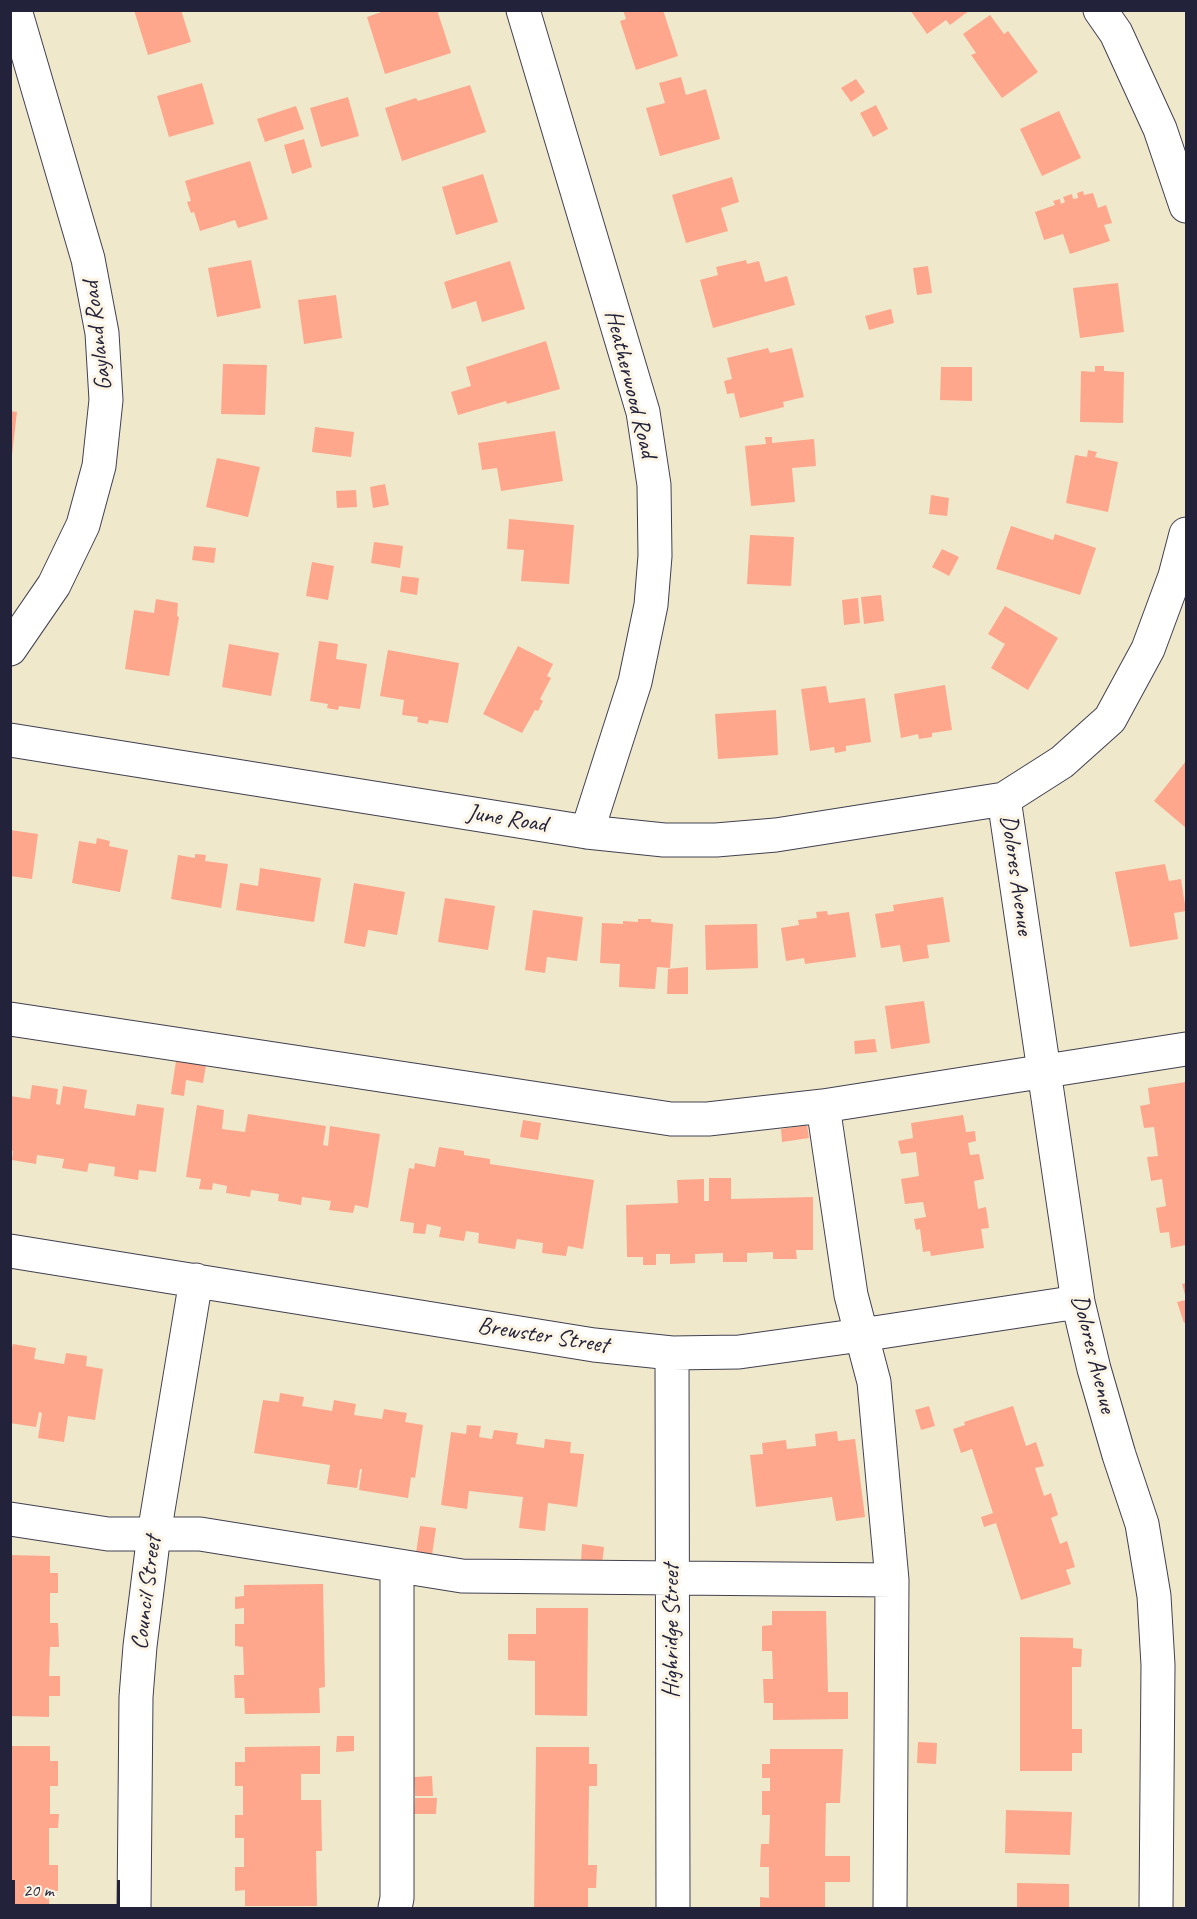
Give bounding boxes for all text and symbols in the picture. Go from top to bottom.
street label: Gayland Road [77,280,119,392]
street label: Heatherwood Road [598,307,662,461]
street label: June Road [465,798,549,840]
street label: Dolores Avenue [993,813,1039,937]
street label: Dolores Avenue [1064,1292,1122,1416]
street label: Brewster Street [476,1311,610,1361]
street label: Council Street [126,1534,168,1652]
street label: Highridge Street [658,1564,686,1698]
scale bar [15,1868,123,1906]
text: 20 m [23,1879,54,1901]

